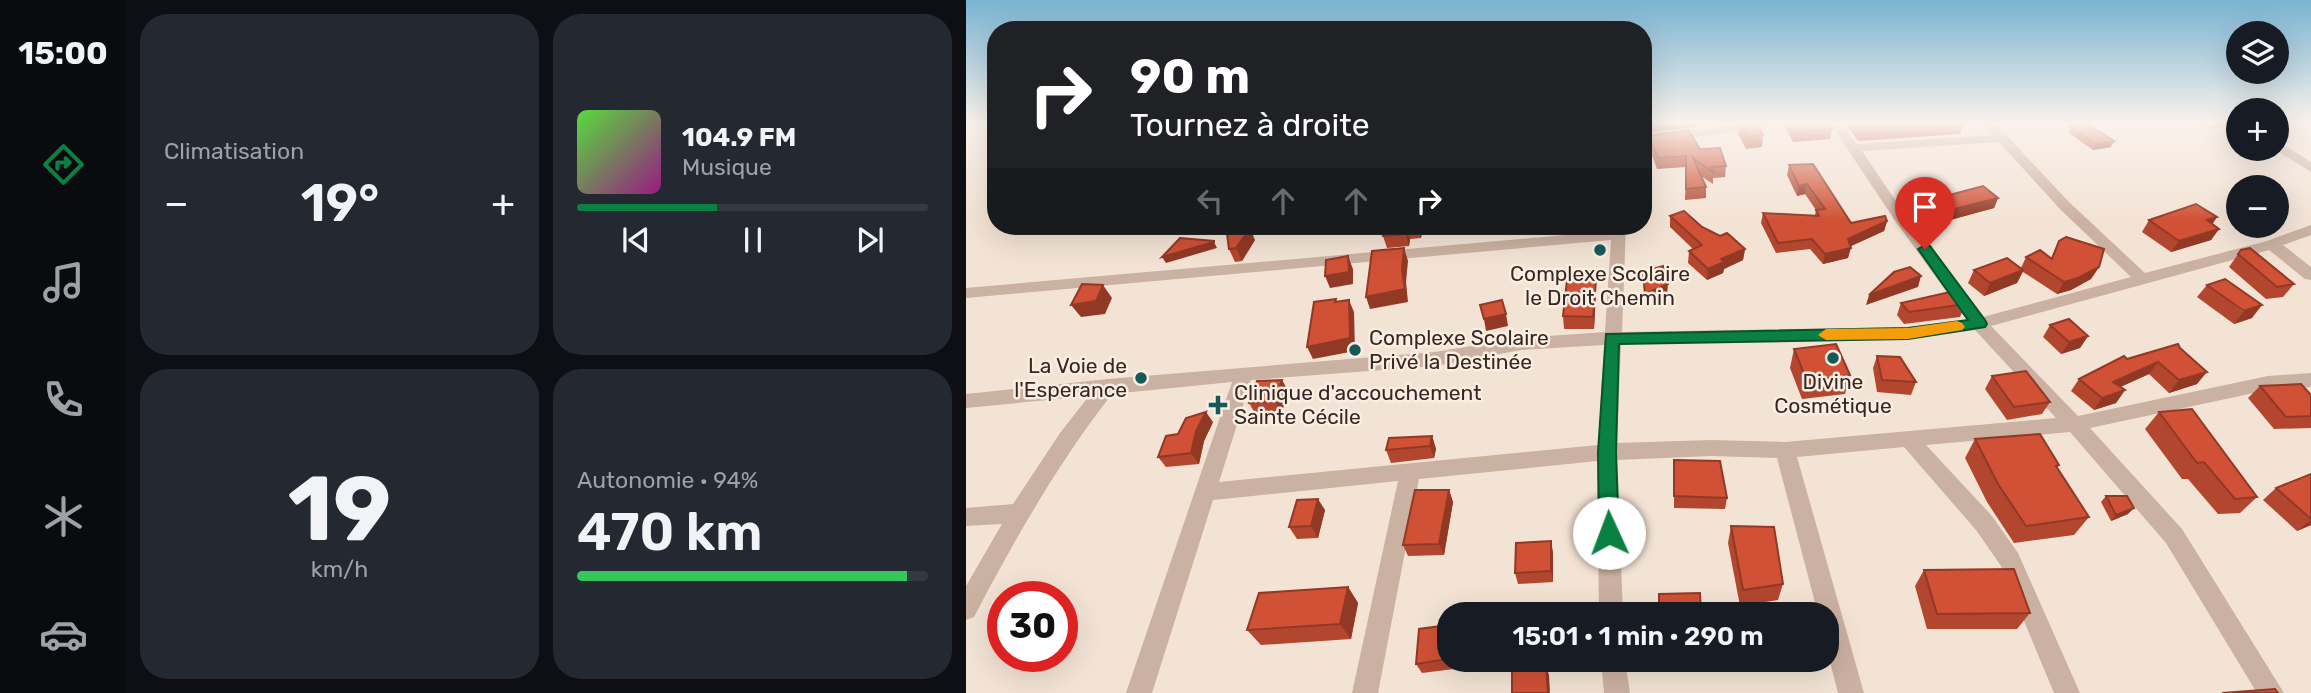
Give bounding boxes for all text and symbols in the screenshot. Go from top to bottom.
map controls [2226,21,2289,238]
button: layers [2226,21,2289,84]
text: 15:00 [18,34,108,72]
text: 90 m [1130,47,1250,105]
icon: right [1015,49,1106,140]
button: + [2226,98,2289,161]
text: Tournez à droite [1130,106,1370,144]
text: 104.9 FM [682,122,796,153]
text: Climatisation [164,137,304,165]
icon: directions [39,140,88,189]
text: Musique [682,153,772,181]
text: 19° [301,172,379,234]
button: − [2226,175,2289,238]
pin [1895,177,1955,249]
text: − [164,180,189,226]
text: + [491,180,515,226]
icon: left [1191,182,1229,220]
icon: ahead [1264,182,1302,220]
icon: ahead [1337,182,1375,220]
icon: right [1410,182,1448,220]
icon: arrive [1906,188,1944,226]
icon: previous [617,221,655,259]
icon: pause [734,221,772,259]
icon: next [851,221,889,259]
marker: Complexe Scolaire le Droit Chemin [1592,242,1608,258]
icon: music [39,258,88,307]
place label: Complexe Scolaire le Droit Chemin [1510,261,1690,310]
place label: Complexe Scolaire Privé la Destinée [1369,325,1549,374]
marker: Complexe Scolaire Privé la Destinée [1347,342,1363,358]
marker: Divine Cosmétique [1825,350,1841,366]
place label: La Voie de l'Esperance [1014,353,1127,402]
place label: Divine Cosmétique [1774,369,1892,418]
marker: La Voie de l'Esperance [1133,370,1149,386]
icon: phone [39,375,88,424]
place label: Clinique d'accouchement Sainte Cécile [1234,380,1481,429]
marker: Clinique d'accouchement Sainte Cécile [1208,395,1228,415]
text: 19 [288,455,391,563]
text: Autonomie · 94% [577,466,758,494]
icon: climate [39,492,88,541]
position arrow [1572,496,1646,570]
text: 470 km [577,501,763,563]
text: km/h [311,555,368,583]
speed limit sign: 30 [987,581,1078,672]
icon: car [39,610,88,659]
text: 15:01 · 1 min · 290 m [1512,621,1764,652]

